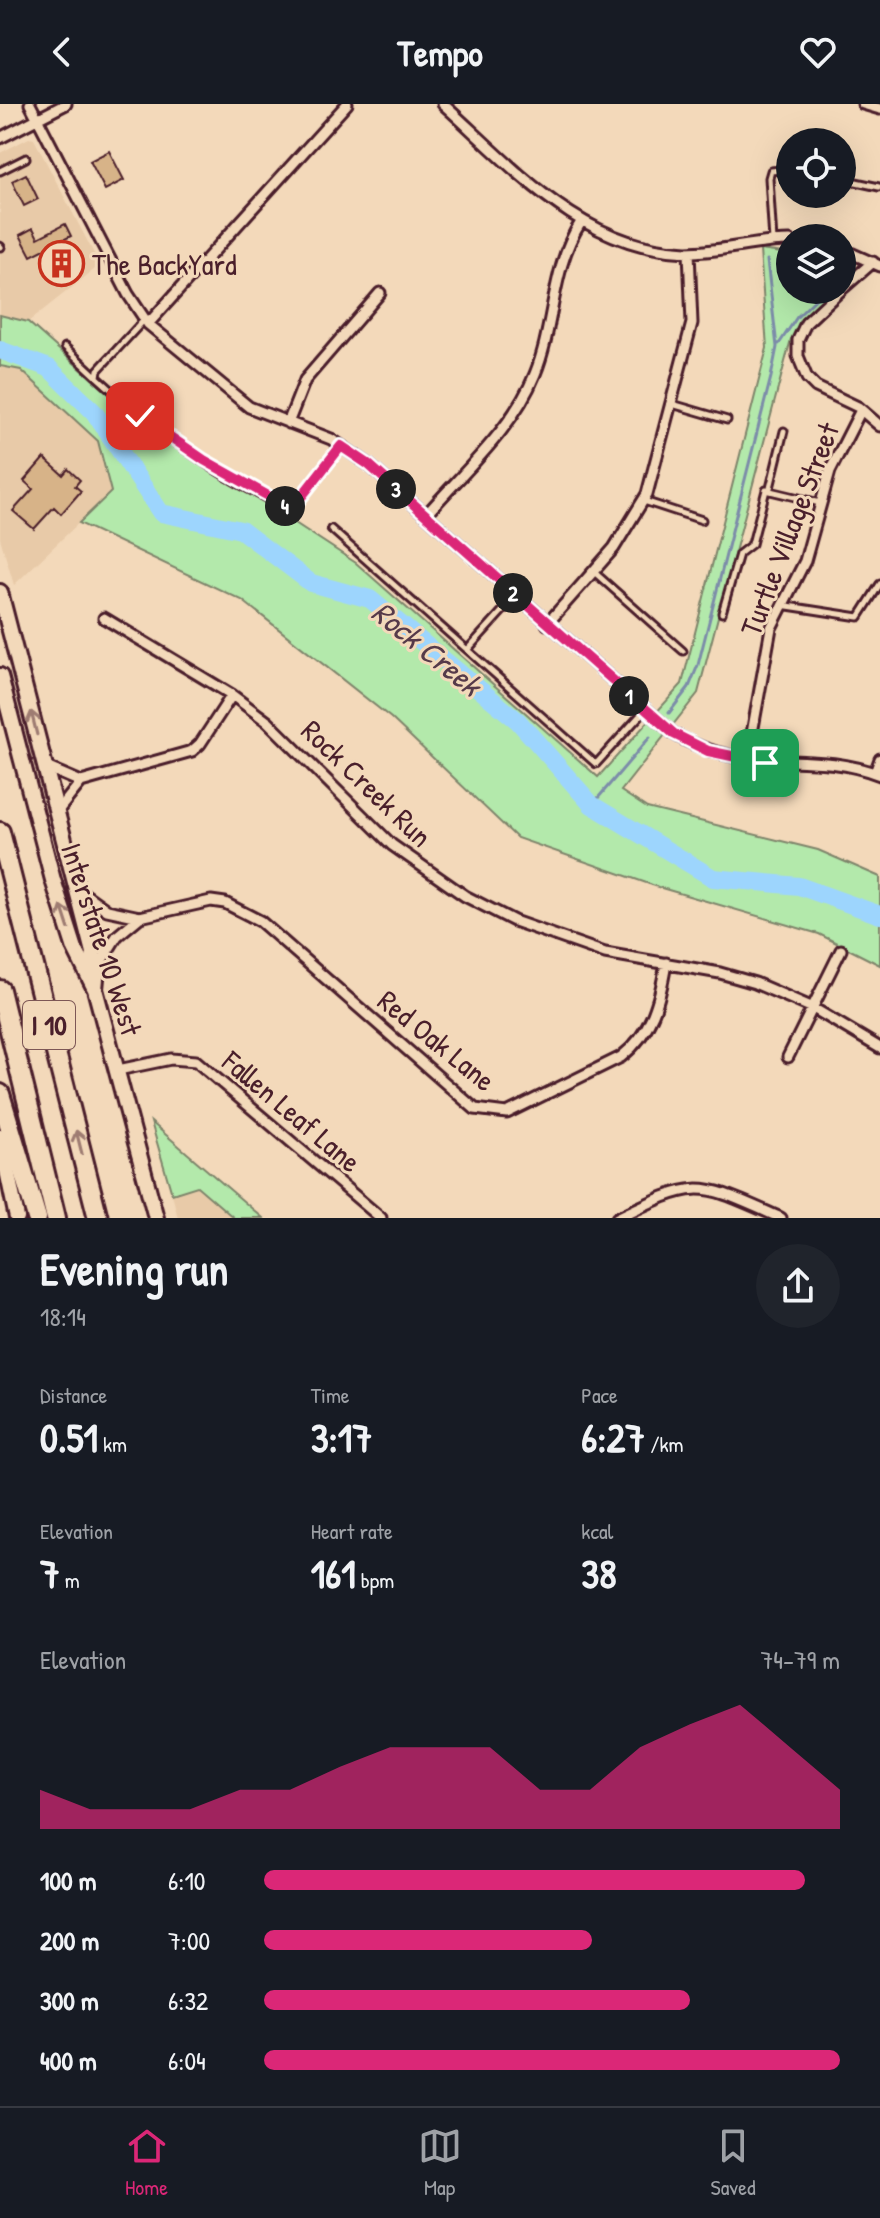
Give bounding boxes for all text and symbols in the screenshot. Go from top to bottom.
text: Tempo [397,28,483,77]
icon: back [40,30,84,74]
icon: heart [796,30,840,74]
map controls [776,128,856,304]
button: locate [776,128,856,208]
button: layers [776,224,856,304]
building icon: The BackYard [37,240,85,288]
place label: The BackYard [92,244,237,284]
pin [106,382,174,450]
icon: check [118,394,162,438]
street label: Turtle Village Street [730,416,848,641]
pin: 3 [376,469,416,509]
text: 3 [391,474,401,504]
pin: 4 [265,486,305,526]
text: 4 [281,491,289,521]
pin: 2 [493,573,533,613]
text: 2 [508,578,518,608]
water label: Rock Creek [363,591,493,707]
pin: 1 [609,676,649,716]
text: 1 [625,681,633,711]
one-way arrow [26,711,41,737]
street label: Rock Creek Run [293,711,441,855]
pin [731,729,799,797]
icon: arrive [743,741,787,785]
street label: Interstate 10 West [52,837,152,1041]
one-way arrow [57,905,72,931]
street label: Red Oak Lane [370,980,504,1100]
road number: I 10 [23,1001,75,1049]
street label: Fallen Leaf Lane [214,1041,370,1181]
one-way arrow [70,1130,85,1156]
text: Evening run [40,1239,228,1299]
button: share [756,1244,840,1328]
text: 18:14 [40,1299,86,1334]
text: Distance [40,1380,107,1410]
text: Time [311,1380,350,1410]
text: Pace [581,1380,618,1410]
text: 0.51 [40,1410,98,1464]
text: 3:17 [311,1410,372,1464]
text: 6:27 [581,1410,645,1464]
text: km [98,1429,127,1459]
text: /km [645,1429,684,1459]
text: Elevation [40,1516,113,1546]
text: Heart rate [311,1516,393,1546]
text: kcal [581,1516,613,1546]
text: 7 [40,1546,60,1600]
text: 161 [311,1546,356,1600]
text: 38 [581,1546,617,1600]
text: m [60,1565,80,1595]
text: bpm [356,1565,394,1595]
text: Elevation [40,1642,126,1677]
text: 74–79 m [760,1642,840,1677]
text: 100 m [40,1863,96,1898]
text: 6:10 [168,1863,206,1898]
text: 200 m [40,1923,99,1958]
text: 7:00 [168,1923,210,1958]
text: 300 m [40,1983,99,2018]
text: 6:32 [168,1983,208,2018]
text: 400 m [40,2043,97,2078]
text: 6:04 [168,2043,206,2078]
tab: Home [125,2124,169,2202]
tab: Map [418,2124,462,2202]
tab: Saved [711,2124,755,2202]

